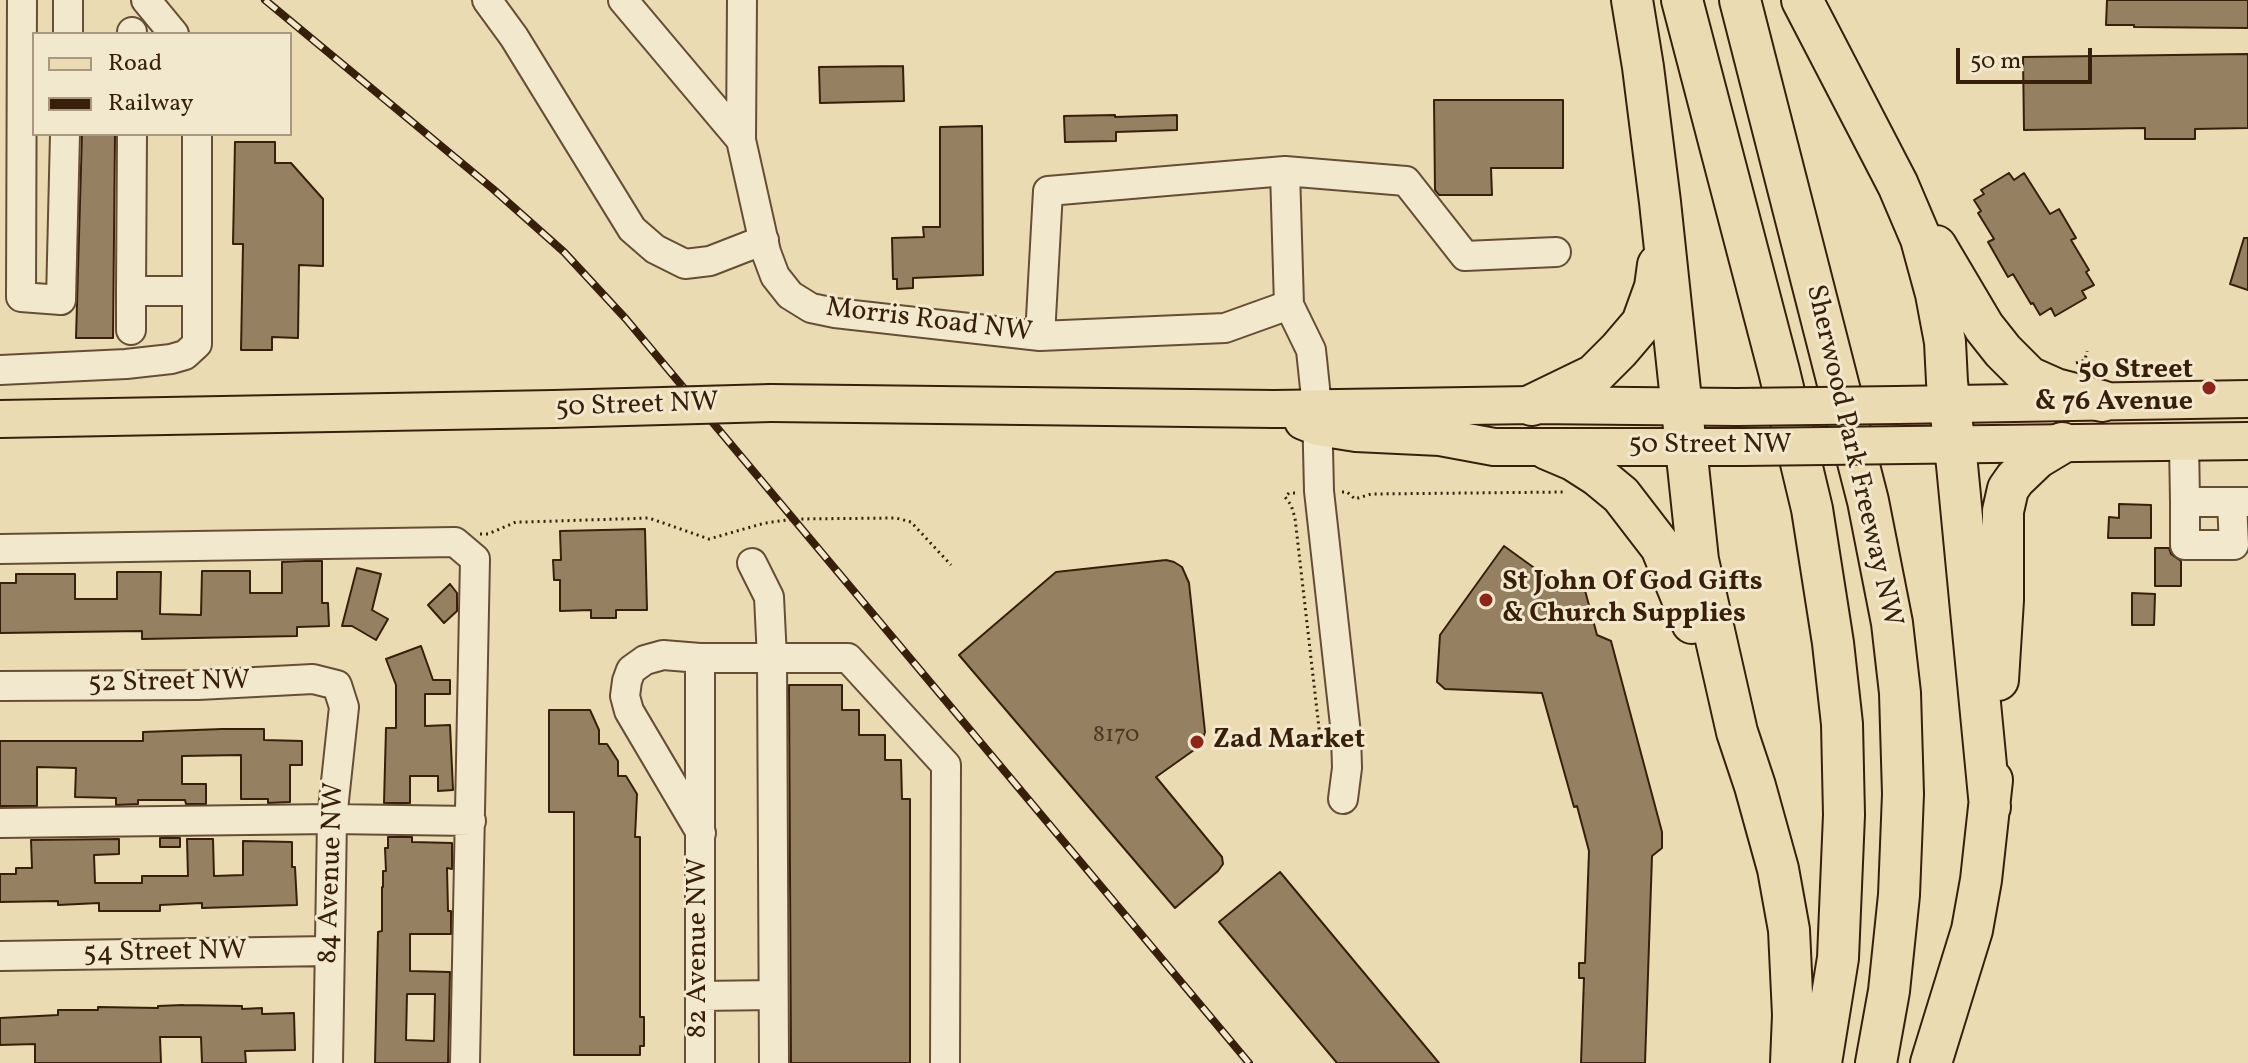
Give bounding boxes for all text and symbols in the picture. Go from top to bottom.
legend [32,32,292,136]
scale bar [1960,32,2096,82]
text: 50 m [1970,45,2022,79]
text: Road [108,47,162,81]
text: Railway [108,87,194,121]
street label: Sherwood Park Freeway NW [1796,282,1908,630]
street label: Morris Road NW [824,293,1034,351]
place label: 50 Street & 76 Avenue [2035,355,2193,421]
marker: 50 Street & 76 Avenue [2200,379,2218,397]
street label: 50 Street NW [555,387,719,427]
street label: 50 Street NW [1628,430,1792,464]
place label: St John Of God Gifts & Church Supplies [1502,567,1763,633]
marker: St John Of God Gifts & Church Supplies [1477,591,1495,609]
street label: 52 Street NW [88,666,250,702]
house number: 8170 [1093,723,1139,751]
place label: Zad Market [1213,725,1365,759]
marker: Zad Market [1188,733,1206,751]
street label: 84 Avenue NW [313,782,353,964]
street label: 82 Avenue NW [683,858,717,1038]
street label: 54 Street NW [83,936,247,972]

